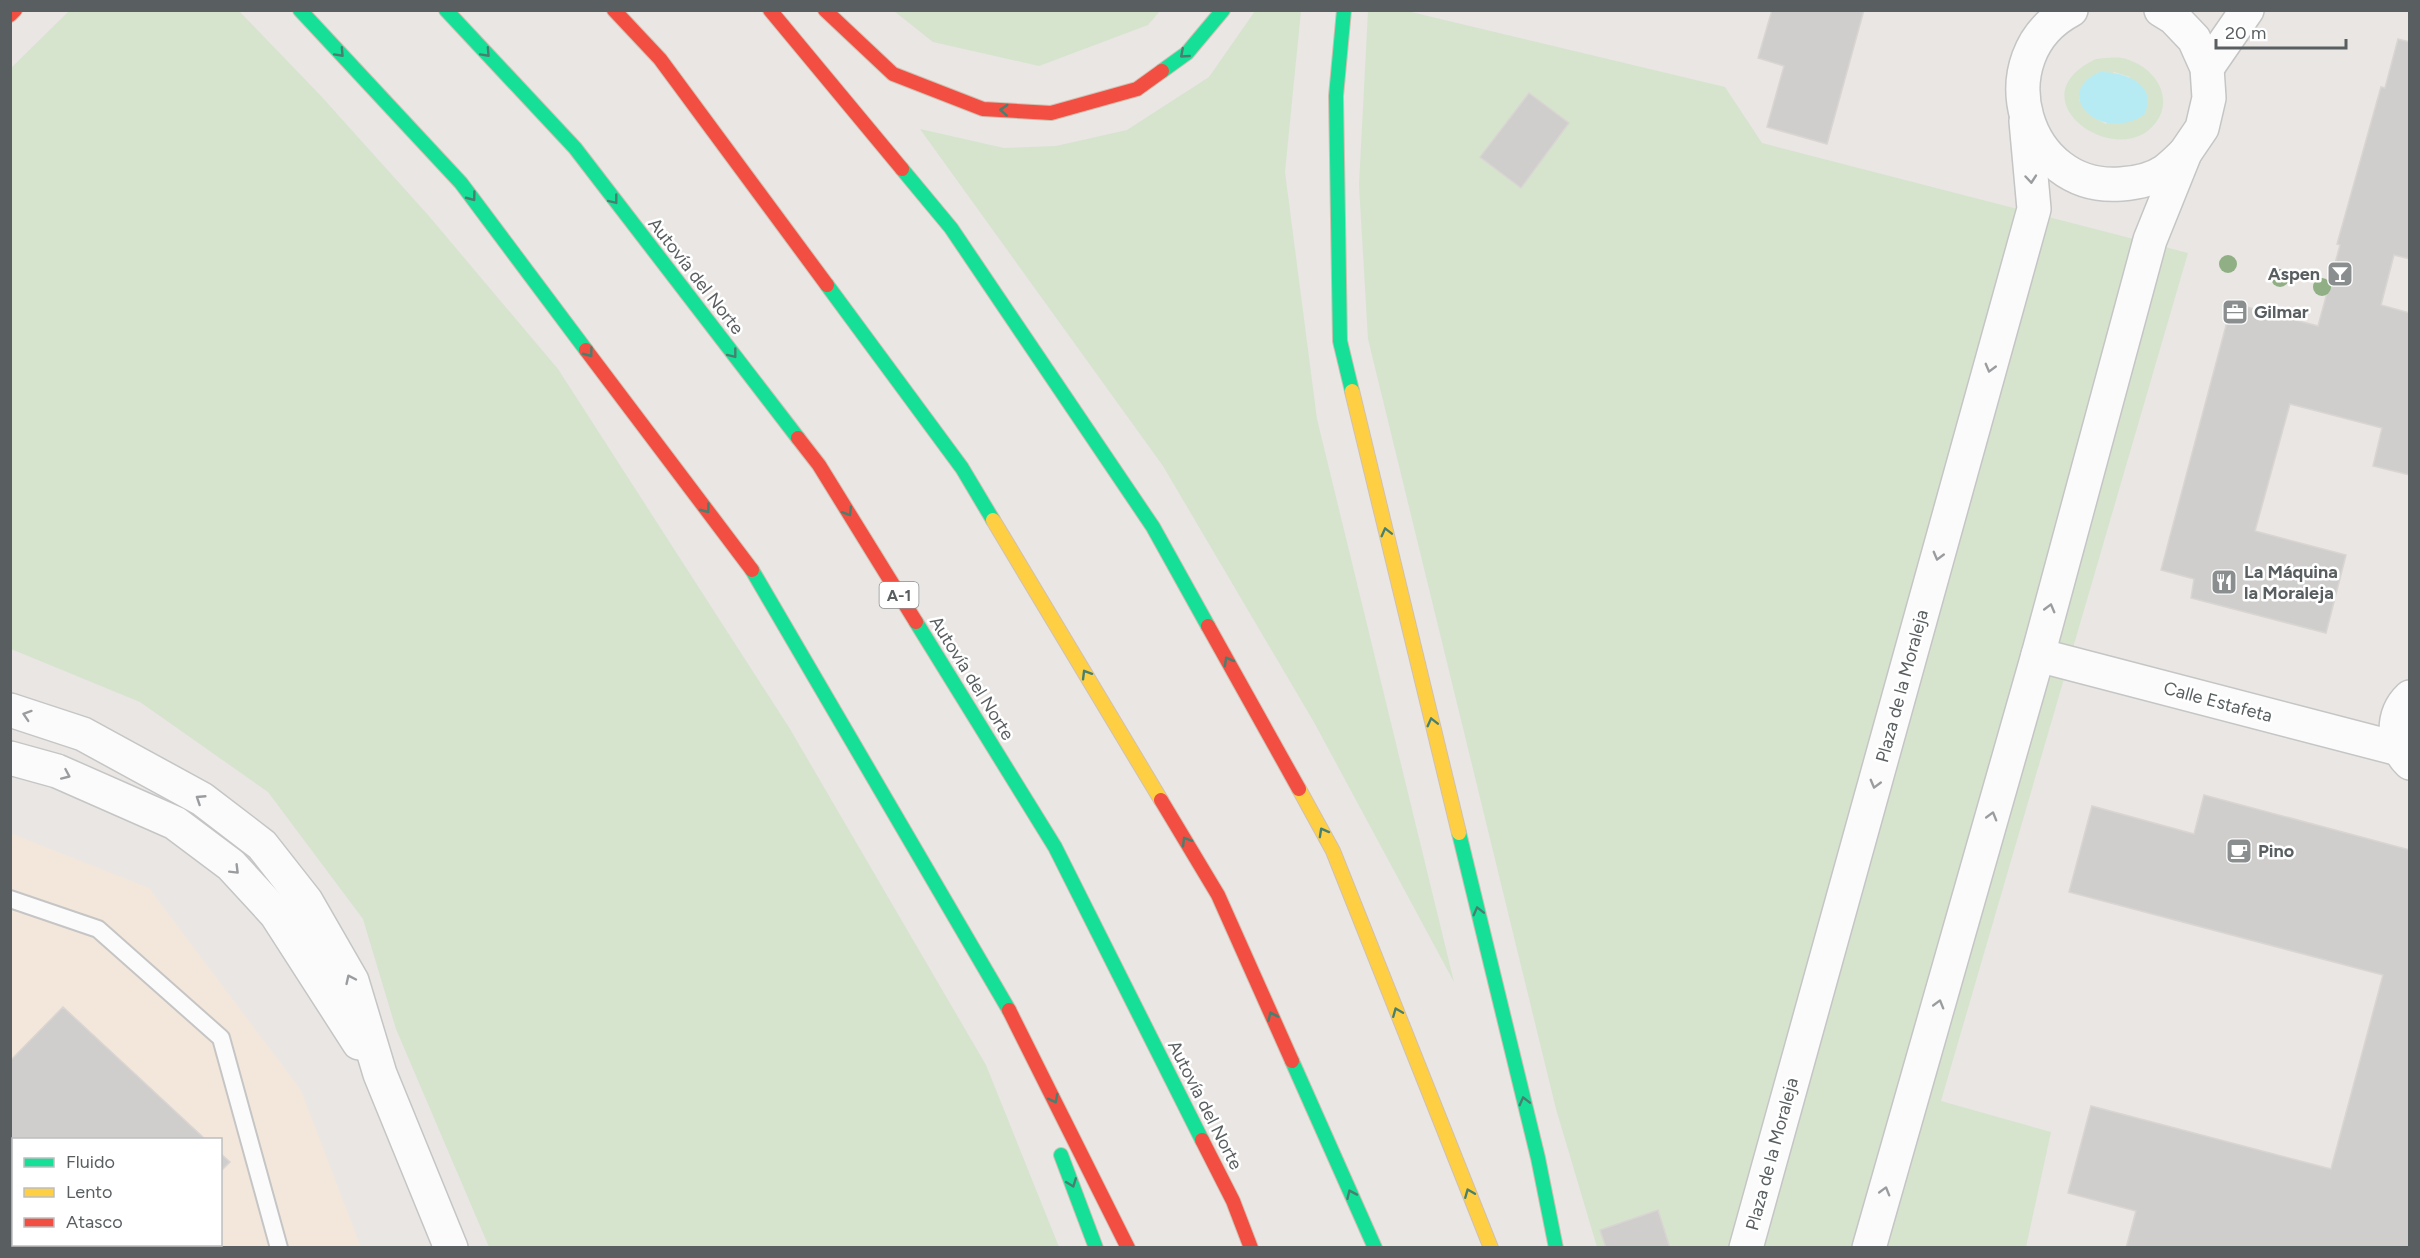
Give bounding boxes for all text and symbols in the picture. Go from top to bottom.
scale bar [2216,12,2346,50]
text: 20 m [2225,22,2266,44]
one-way arrow [478,46,489,57]
one-way arrow [333,47,344,57]
one-way arrow [1180,47,1191,58]
one-way arrow [999,104,1008,117]
one-way arrow [2024,175,2037,184]
one-way arrow [464,191,475,202]
one-way arrow [607,193,618,204]
street label: Autovía del Norte [644,213,749,339]
bar icon: Aspen [2325,259,2355,289]
place label: Aspen [2268,263,2320,285]
office icon: Gilmar [2220,297,2250,327]
place label: Gilmar [2254,301,2309,323]
one-way arrow [582,346,593,357]
one-way arrow [726,347,737,358]
one-way arrow [1985,362,1997,373]
one-way arrow [699,502,710,513]
one-way arrow [840,506,852,516]
one-way arrow [1381,528,1394,538]
one-way arrow [1933,550,1945,561]
place label: La Máquina la Moraleja [2244,561,2338,604]
restaurant icon: La Máquina la Moraleja [2209,567,2239,597]
road number: A-1 [880,582,918,608]
one-way arrow [2043,603,2056,613]
street label: Plaza de la Moraleja [1871,607,1933,765]
street label: Autovía del Norte [925,612,1019,744]
one-way arrow [1224,657,1235,668]
one-way arrow [1081,670,1093,680]
street label: Calle Estafeta [2161,677,2275,727]
one-way arrow [22,710,33,722]
one-way arrow [1427,717,1440,727]
one-way arrow [60,768,71,780]
one-way arrow [1869,779,1882,789]
one-way arrow [196,796,207,807]
one-way arrow [1985,811,1997,822]
one-way arrow [1319,828,1330,838]
cafe icon: Pino [2224,836,2254,866]
one-way arrow [1181,837,1193,847]
place label: Pino [2258,840,2294,862]
one-way arrow [228,863,239,873]
one-way arrow [1473,907,1486,917]
one-way arrow [345,974,357,985]
one-way arrow [1931,999,1944,1009]
one-way arrow [1392,1007,1404,1018]
one-way arrow [1267,1011,1279,1022]
street label: Autovía del Norte [1163,1037,1247,1173]
street label: Plaza de la Moraleja [1741,1075,1803,1233]
one-way arrow [1047,1093,1058,1104]
one-way arrow [1518,1096,1531,1106]
legend [12,1138,222,1246]
text: Fluido [66,1151,115,1173]
one-way arrow [1064,1177,1077,1188]
text: Lento [66,1181,112,1203]
one-way arrow [1878,1186,1890,1197]
one-way arrow [1464,1188,1476,1199]
one-way arrow [1346,1189,1358,1200]
text: Atasco [66,1211,123,1233]

